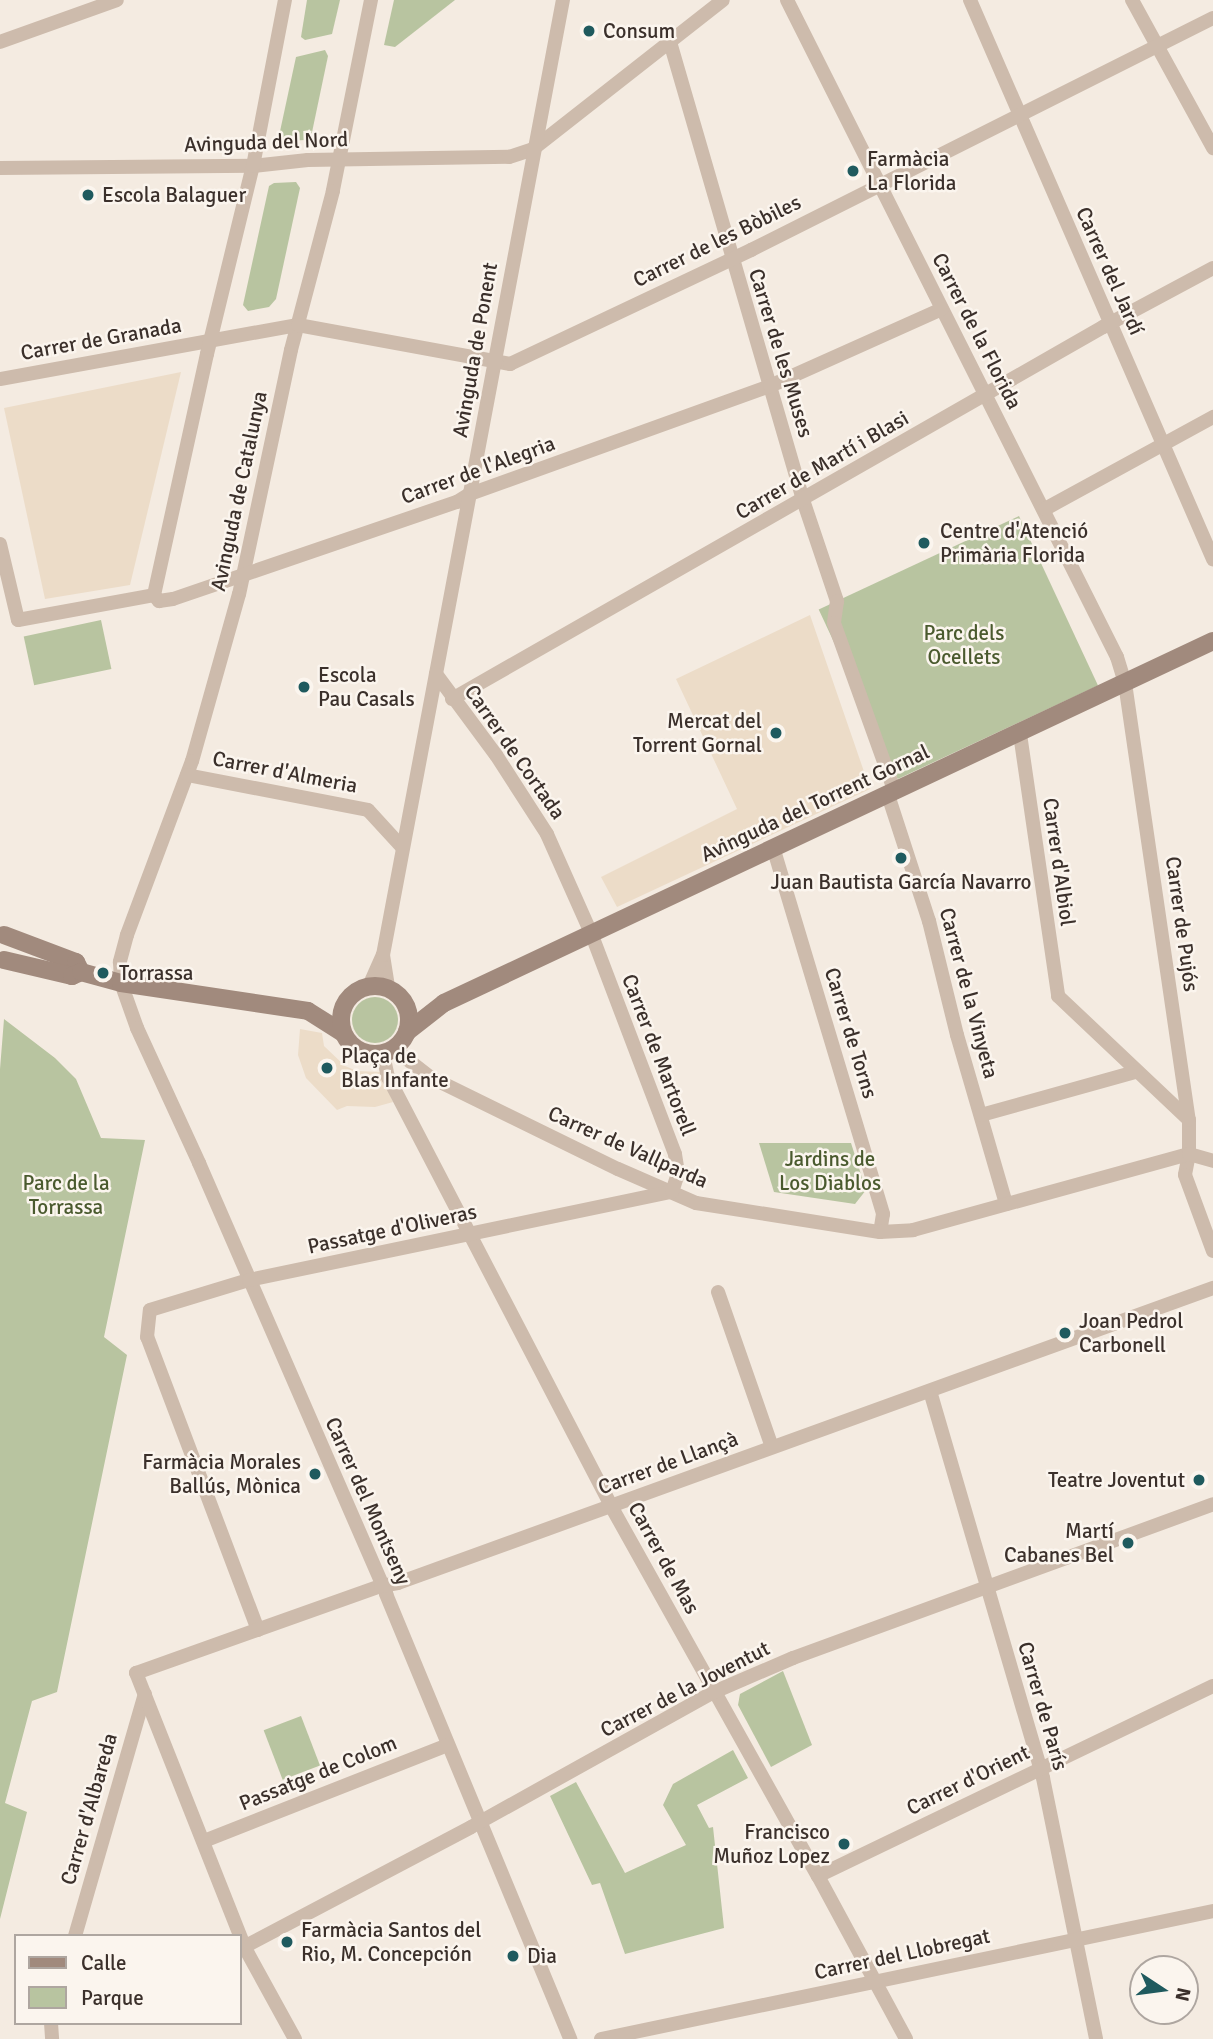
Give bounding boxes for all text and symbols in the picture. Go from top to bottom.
place label: Consum [603,18,675,44]
marker: Consum [581,23,597,39]
street label: Avinguda del Nord [184,127,348,157]
place label: Farmàcia La Florida [867,146,956,196]
marker: Farmàcia La Florida [845,163,861,179]
place label: Escola Balaguer [102,182,246,208]
marker: Escola Balaguer [80,187,96,203]
street label: Carrer de les Bòbiles [629,189,805,293]
street label: Carrer del Jardí [1071,203,1149,339]
street label: Carrer de la Florida [927,249,1027,413]
street label: Avinguda de Ponent [447,261,503,439]
street label: Carrer de les Muses [743,266,819,440]
street label: Carrer de Granada [19,312,183,366]
street label: Avinguda de Catalunya [205,389,273,593]
street label: Carrer de Martí i Blasi [731,405,913,525]
street label: Carrer de l'Alegria [398,430,558,510]
place label: Centre d'Atenció Primària Florida [940,518,1088,568]
marker: Centre d'Atenció Primària Florida [914,533,934,553]
park label: Parc dels Ocellets [924,620,1004,670]
place label: Escola Pau Casals [318,662,415,712]
marker: Escola Pau Casals [296,679,312,695]
street label: Carrer de Cortada [459,680,571,824]
place label: Mercat del Torrent Gornal [633,708,762,758]
marker: Mercat del Torrent Gornal [768,725,784,741]
street label: Avinguda del Torrent Gornal [697,739,933,867]
street label: Carrer d'Almeria [210,746,360,798]
street label: Carrer d'Albiol [1038,796,1080,928]
marker: Juan Bautista García Navarro [893,850,909,866]
street label: Carrer de Pujós [1160,855,1204,993]
place label: Juan Bautista García Navarro [771,869,1031,895]
street label: Carrer de la Vinyeta [934,905,1004,1081]
place label: Torrassa [119,960,193,986]
marker: Torrassa [93,963,113,983]
street label: Carrer de Torns [819,965,883,1101]
street label: Carrer de Martorell [617,971,701,1139]
place label: Plaça de Blas Infante [341,1043,449,1093]
marker: Plaça de Blas Infante [319,1060,335,1076]
street label: Carrer de Vallparda [544,1100,712,1194]
park label: Jardins de Los Diablos [779,1146,881,1196]
park label: Parc de la Torrassa [22,1170,110,1220]
street label: Passatge d'Oliveras [305,1199,479,1259]
place label: Joan Pedrol Carbonell [1079,1308,1183,1358]
marker: Joan Pedrol Carbonell [1057,1325,1073,1341]
street label: Carrer del Montseny [320,1413,416,1589]
street label: Carrer de Llançà [595,1426,741,1500]
place label: Farmàcia Morales Ballús, Mònica [142,1449,301,1499]
marker: Farmàcia Morales Ballús, Mònica [307,1466,323,1482]
place label: Teatre Joventut [1048,1467,1185,1493]
marker: Teatre Joventut [1191,1472,1207,1488]
street label: Carrer de Mas [623,1498,705,1618]
place label: Martí Cabanes Bel [1004,1518,1114,1568]
marker: Martí Cabanes Bel [1120,1535,1136,1551]
street label: Carrer de la Joventut [596,1635,774,1743]
street label: Carrer de París [1013,1639,1073,1773]
street label: Carrer d'Albareda [55,1730,123,1888]
street label: Passatge de Colom [236,1730,400,1816]
street label: Carrer d'Orient [903,1739,1033,1821]
place label: Francisco Muñoz Lopez [713,1819,830,1869]
marker: Francisco Muñoz Lopez [836,1836,852,1852]
place label: Farmàcia Santos del Rio, M. Concepción [301,1917,481,1967]
street label: Carrer del Llobregat [812,1923,992,1985]
legend [14,1934,242,2025]
marker: Farmàcia Santos del Rio, M. Concepción [279,1934,295,1950]
place label: Dia [527,1943,557,1969]
marker: Dia [505,1948,521,1964]
text: Calle [81,1950,127,1976]
north arrow [1129,1955,1199,2025]
text: Parque [81,1985,144,2011]
text: N [1169,1985,1196,2003]

